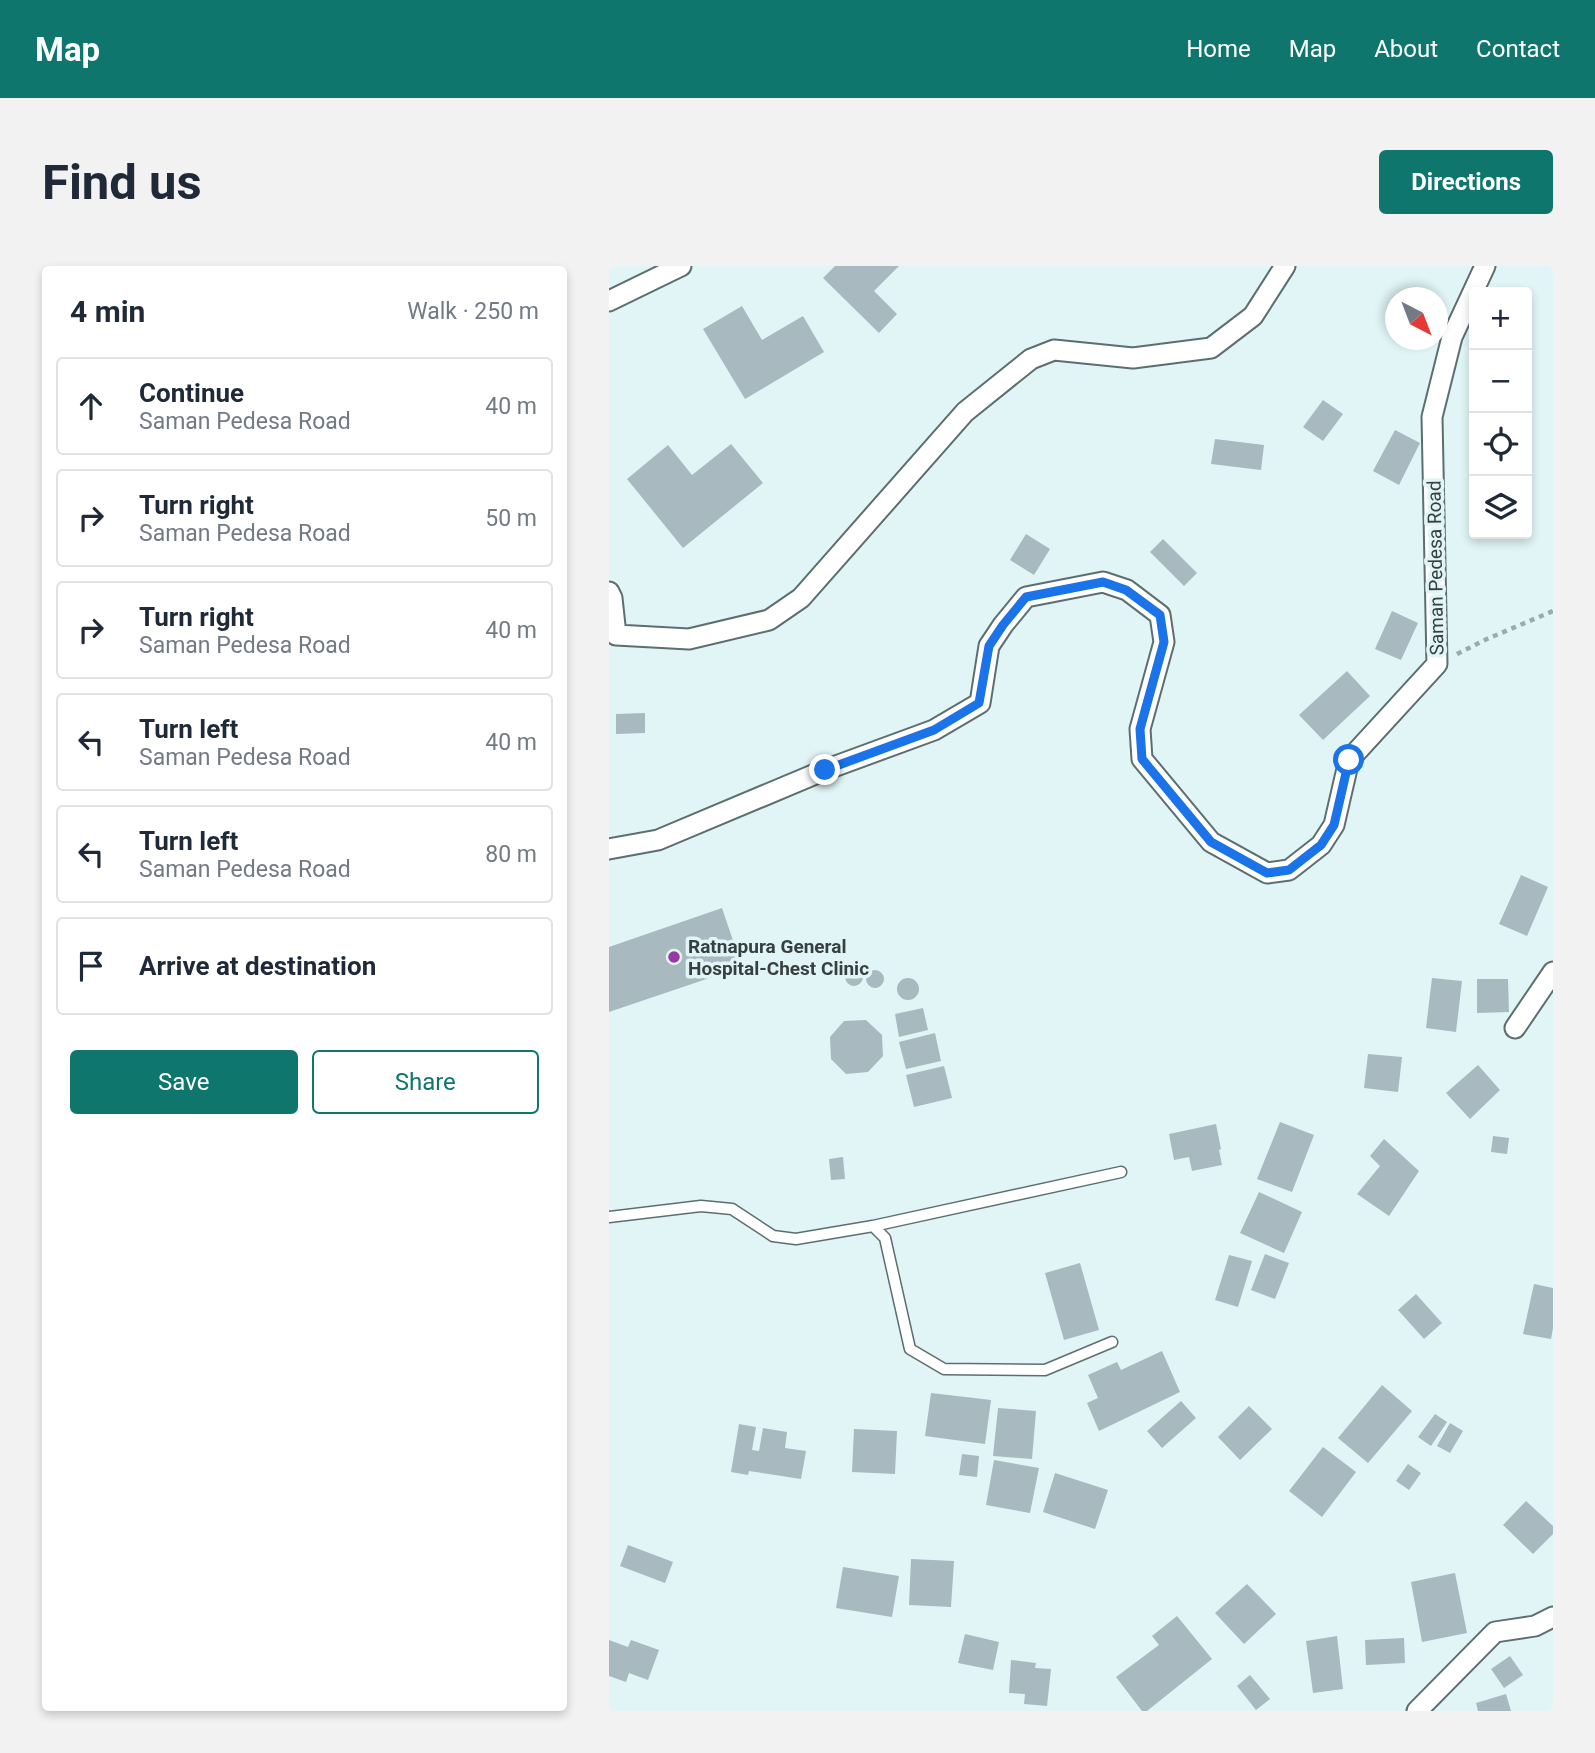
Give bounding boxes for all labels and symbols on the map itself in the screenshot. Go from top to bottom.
north arrow [1385,287,1448,350]
street label: Saman Pedesa Road [1422,480,1449,656]
route start [1333,744,1364,775]
route end [809,754,840,785]
place label: Ratnapura General Hospital-Chest Clinic [688,935,869,980]
marker: Ratnapura General Hospital-Chest Clinic [666,949,682,965]

